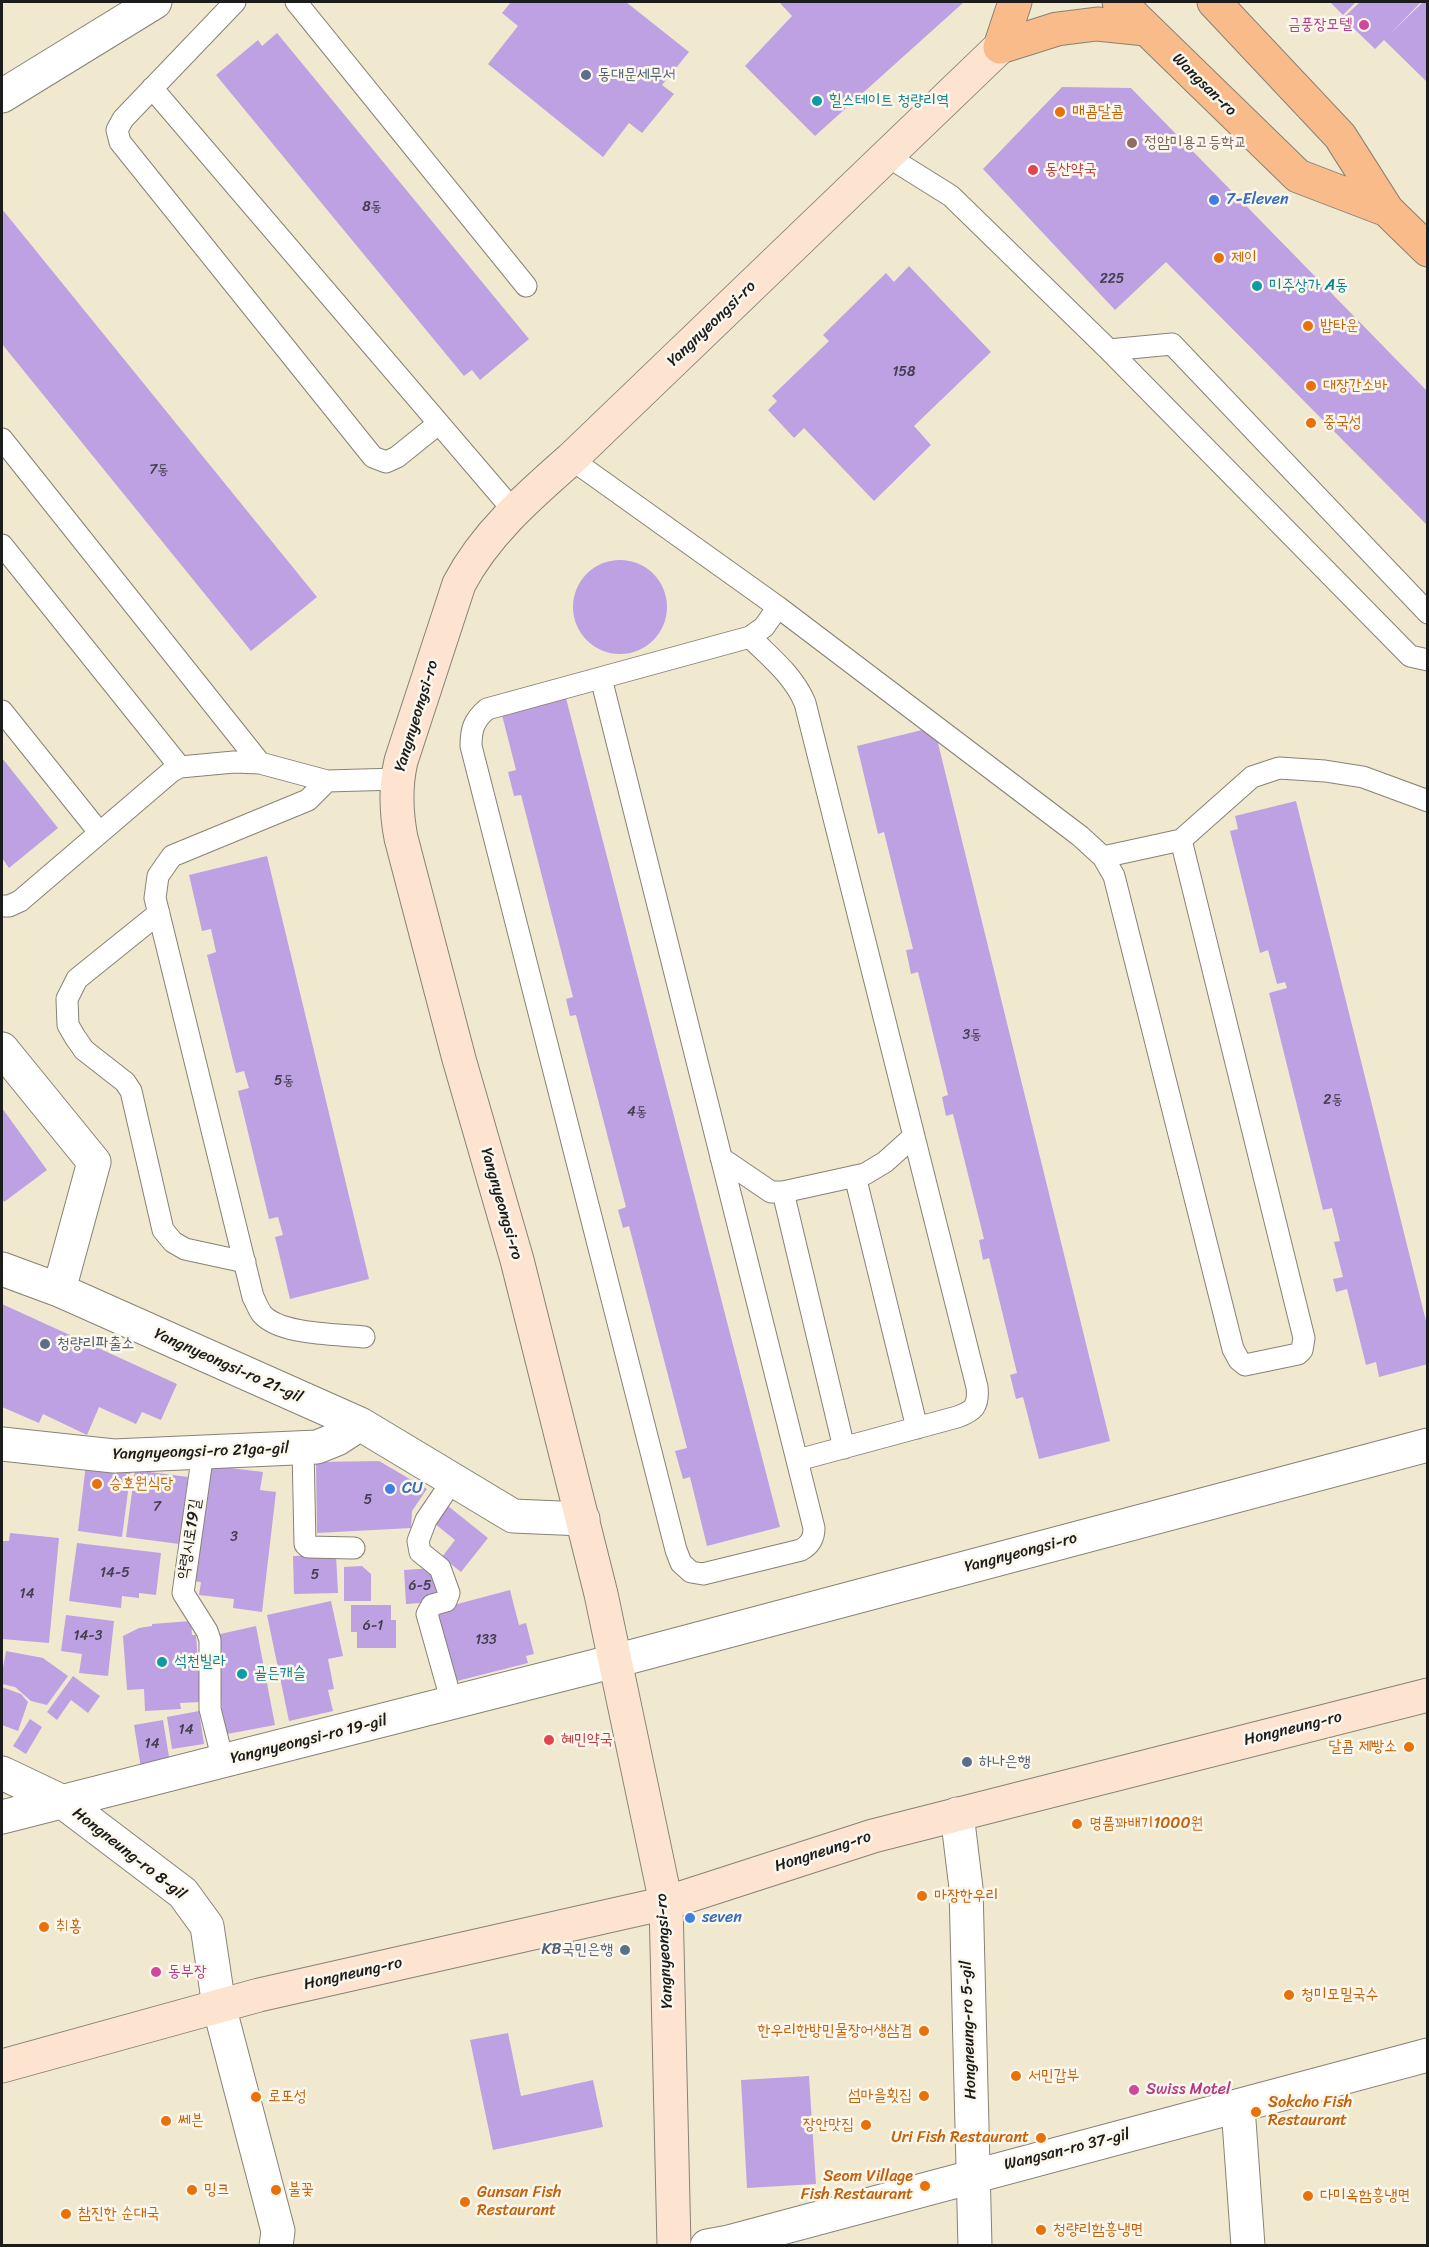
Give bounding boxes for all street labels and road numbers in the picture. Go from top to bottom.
street label: Wangsan-ro [1168,50,1240,120]
street label: Yangnyeongsi-ro [664,277,760,371]
street label: Yangnyeongsi-ro [391,658,443,774]
street label: Yangnyeongsi-ro [476,1146,526,1262]
street label: Yangnyeongsi-ro 21-gil [151,1325,305,1407]
street label: Yangnyeongsi-ro 21ga-gil [113,1439,289,1465]
street label: 약령시로19길 [174,1497,206,1581]
street label: Yangnyeongsi-ro [963,1529,1079,1577]
street label: Hongneung-ro [1242,1708,1344,1750]
street label: Yangnyeongsi-ro 19-gil [229,1711,389,1769]
street label: Hongneung-ro 8-gil [68,1804,190,1904]
street label: Hongneung-ro [772,1827,874,1877]
street label: Yangnyeongsi-ro [652,1893,678,2009]
street label: Hongneung-ro [302,1953,404,1995]
street label: Hongneung-ro 5-gil [957,1960,981,2100]
street label: Wangsan-ro 37-gil [1002,2125,1132,2175]

